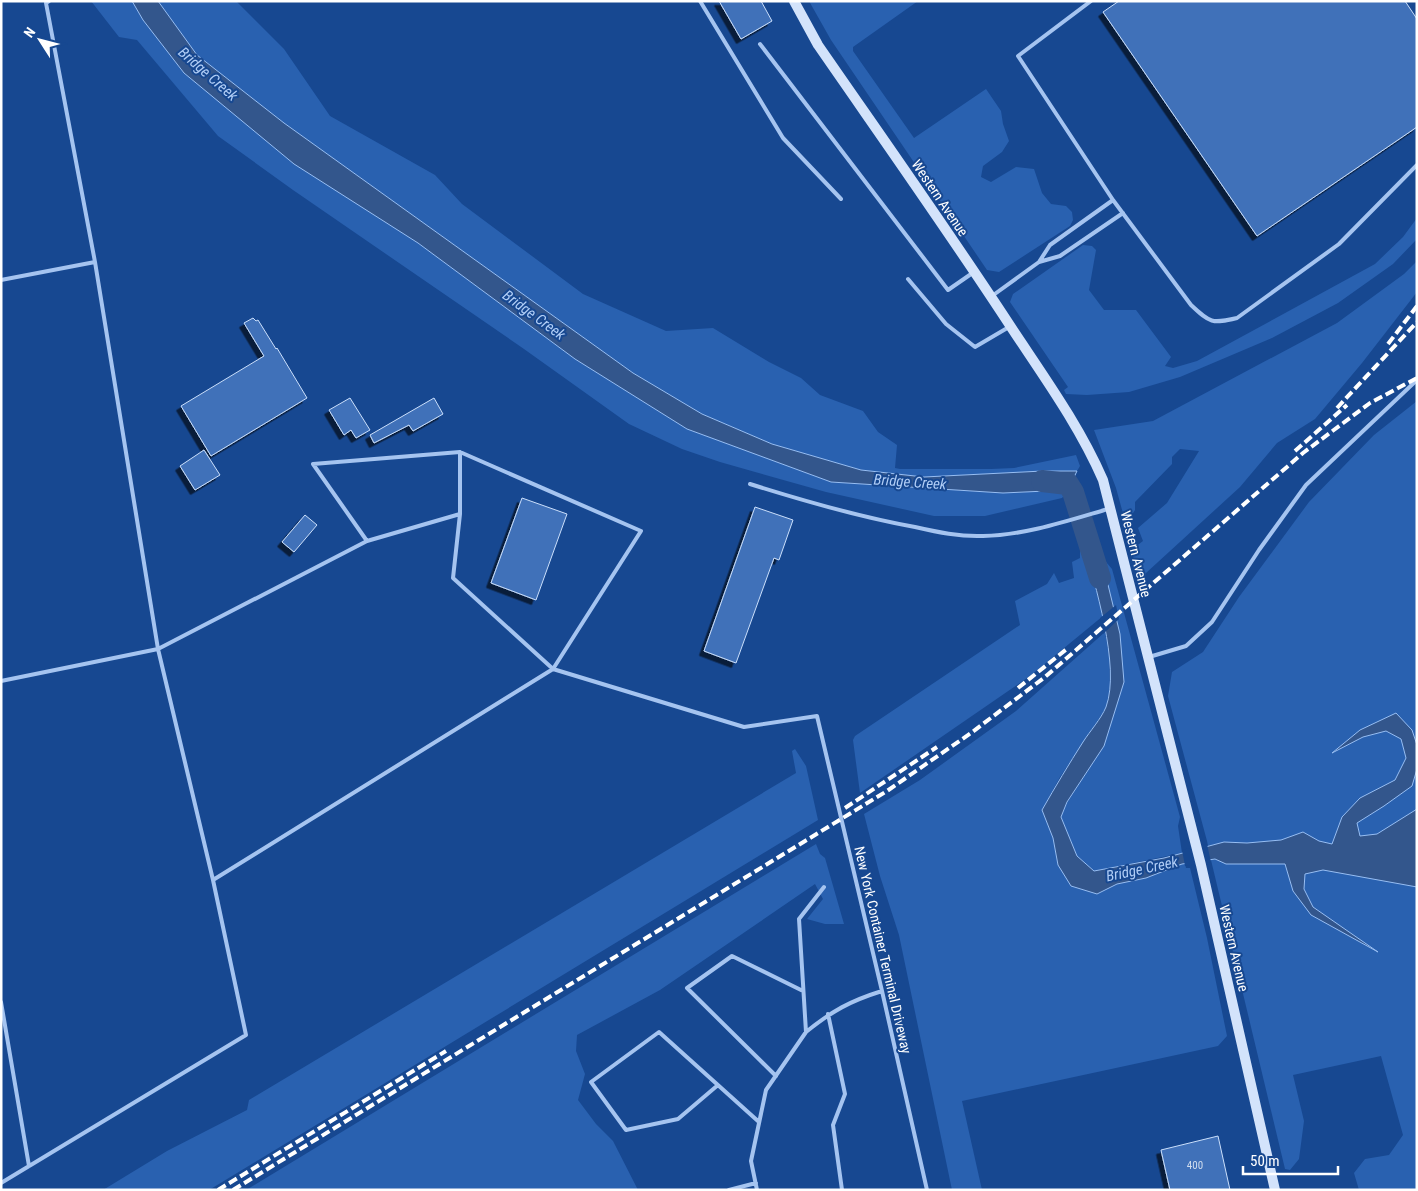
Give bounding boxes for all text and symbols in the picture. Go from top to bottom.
north arrow [15,15,65,65]
text: N [20,24,38,41]
water label: Bridge Creek [175,43,242,105]
street label: Western Avenue [909,157,972,240]
water label: Bridge Creek [499,286,569,344]
water label: Bridge Creek [873,470,948,494]
street label: Western Avenue [1118,509,1155,599]
street label: New York Container Terminal Driveway [851,845,915,1055]
water label: Bridge Creek [1104,853,1180,885]
street label: Western Avenue [1216,903,1252,993]
scale bar [1243,1144,1338,1176]
text: 50 m [1250,1152,1280,1170]
house number: 400 [1187,1159,1203,1172]

